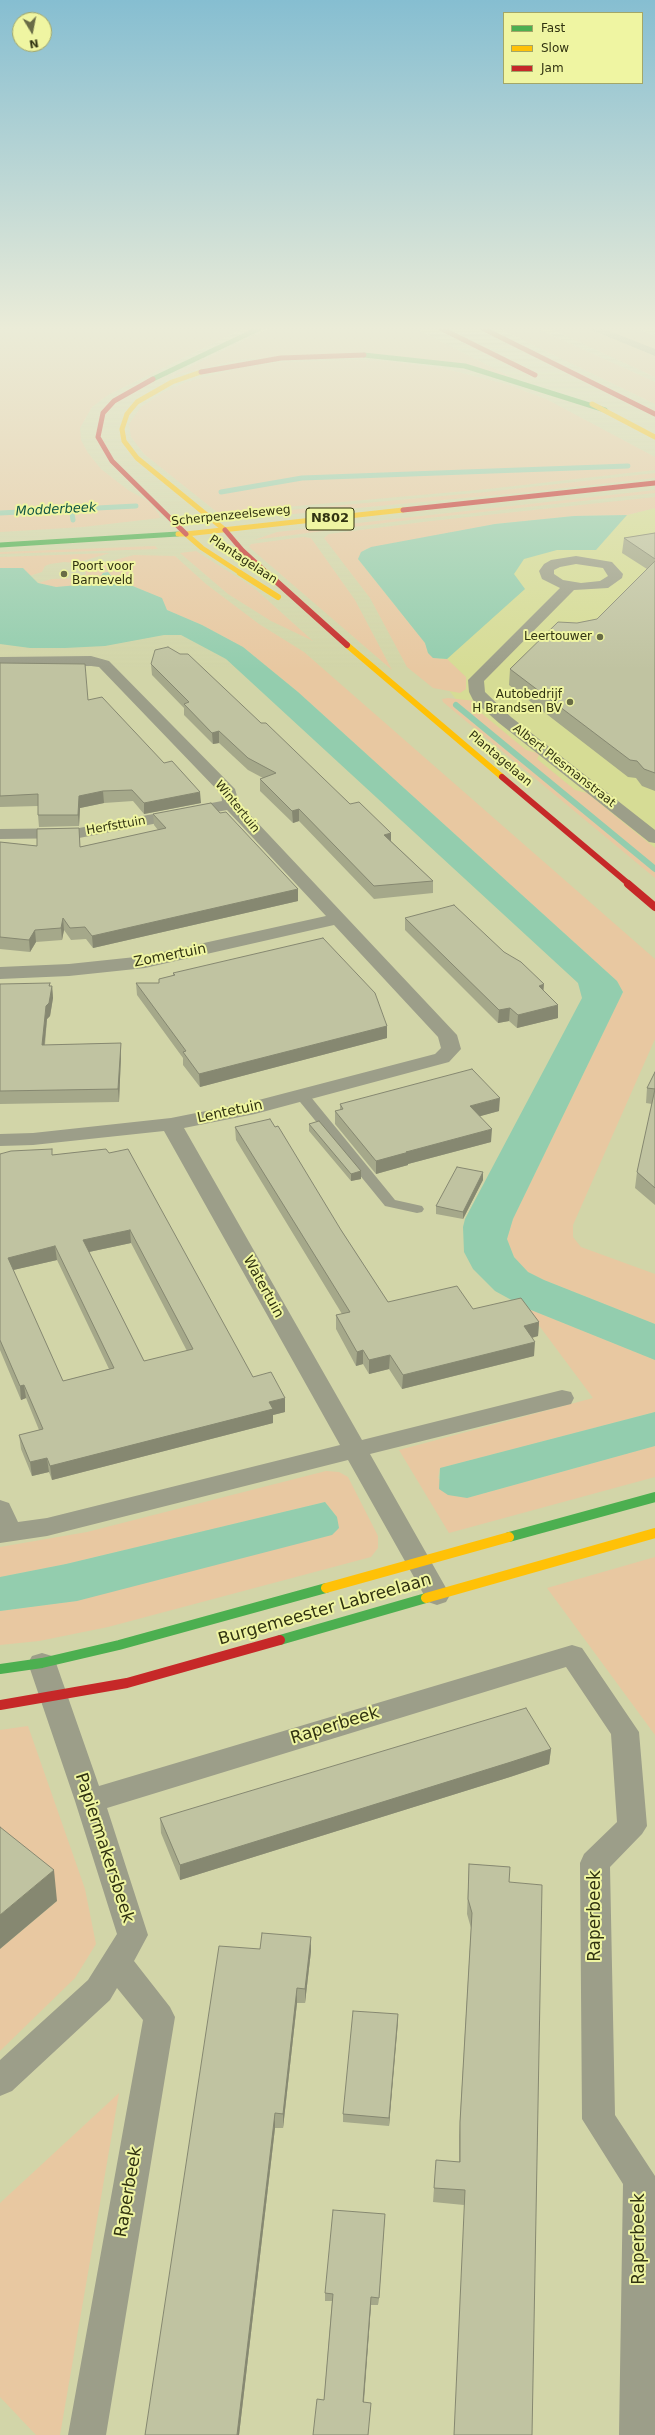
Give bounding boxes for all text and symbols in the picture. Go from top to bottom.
north arrow [12,12,52,52]
legend [503,12,643,84]
text: Fast [541,21,565,35]
text: N [28,36,40,51]
text: Slow [541,41,569,55]
text: Jam [541,61,564,75]
water label: Modderbeek [15,500,97,520]
street label: Scherpenzeelseweg [171,503,291,529]
road number: N802 [306,508,354,530]
street label: Plantagelaan [206,533,280,587]
place label: Poort voor Barneveld [72,560,134,588]
marker: Poort voor Barneveld [59,569,69,579]
place label: Leertouwer [524,630,592,644]
marker: Leertouwer [595,632,605,642]
place label: Autobedrijf H Brandsen BV [472,688,562,716]
marker: Autobedrijf H Brandsen BV [565,697,575,707]
street label: Albert Plesmanstraat [510,721,618,811]
street label: Plantagelaan [465,728,535,790]
street label: Wintertuin [212,778,262,836]
street label: Herfsttuin [85,814,147,838]
street label: Zomertuin [132,941,208,971]
street label: Lentetuin [196,1097,264,1127]
street label: Watertuin [239,1253,287,1321]
street label: Burgemeester Labreelaan [216,1570,434,1650]
street label: Raperbeek [288,1703,382,1749]
street label: Papiermakersbeek [70,1770,138,1926]
street label: Raperbeek [586,1870,606,1962]
street label: Raperbeek [111,2145,147,2239]
street label: Raperbeek [630,2193,650,2285]

